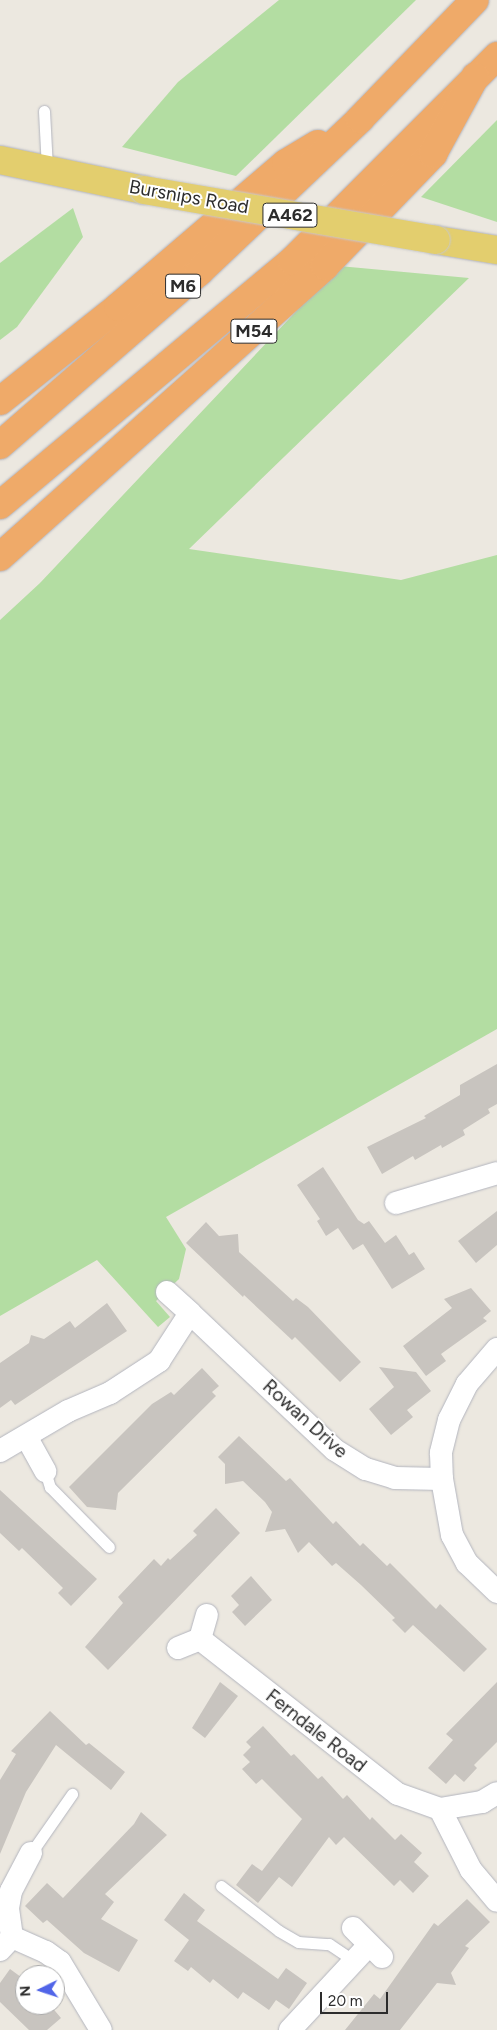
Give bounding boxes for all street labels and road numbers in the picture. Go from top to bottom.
street label: Bursnips Road [127,175,251,219]
road number: A462 [261,200,319,230]
road number: M6 [164,270,202,302]
road number: M54 [230,316,278,346]
street label: Rowan Drive [258,1375,352,1463]
street label: Ferndale Road [261,1685,371,1777]

